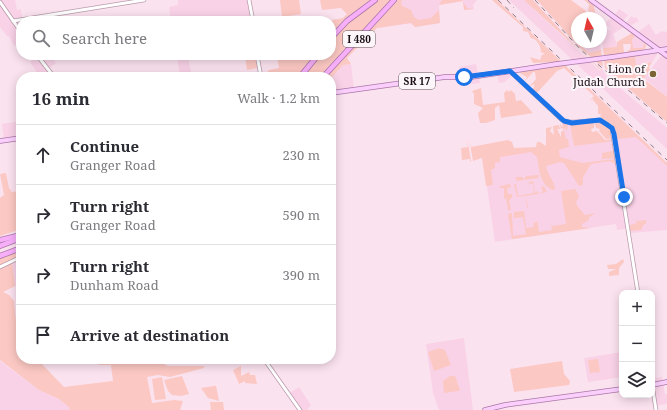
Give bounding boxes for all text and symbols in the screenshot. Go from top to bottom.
north arrow [571,12,607,48]
search box [16,16,336,60]
icon: search [30,27,52,49]
text: Search here [62,28,147,48]
road number: I 480 [343,31,375,47]
place label: Lion of Judah Church [572,61,646,89]
route start [455,68,473,86]
marker: Lion of Judah Church [648,69,658,79]
road number: SR 17 [399,73,435,89]
text: 16 min [32,87,90,110]
text: Walk · 1.2 km [237,89,320,107]
text: Continue [70,136,139,156]
icon: ahead [32,144,54,166]
text: 230 m [283,146,320,164]
text: Granger Road [70,156,156,174]
route end [615,188,633,206]
text: Turn right [70,196,149,216]
icon: right [32,204,54,226]
text: 590 m [283,206,320,224]
text: Granger Road [70,216,156,234]
text: Turn right [70,256,149,276]
icon: right [32,264,54,286]
text: 390 m [283,266,320,284]
text: Dunham Road [70,276,159,294]
map controls [619,290,655,398]
button: + [619,290,655,326]
icon: arrive [32,324,54,346]
text: Arrive at destination [70,325,229,345]
button: − [619,326,655,362]
button: layers [619,362,655,398]

